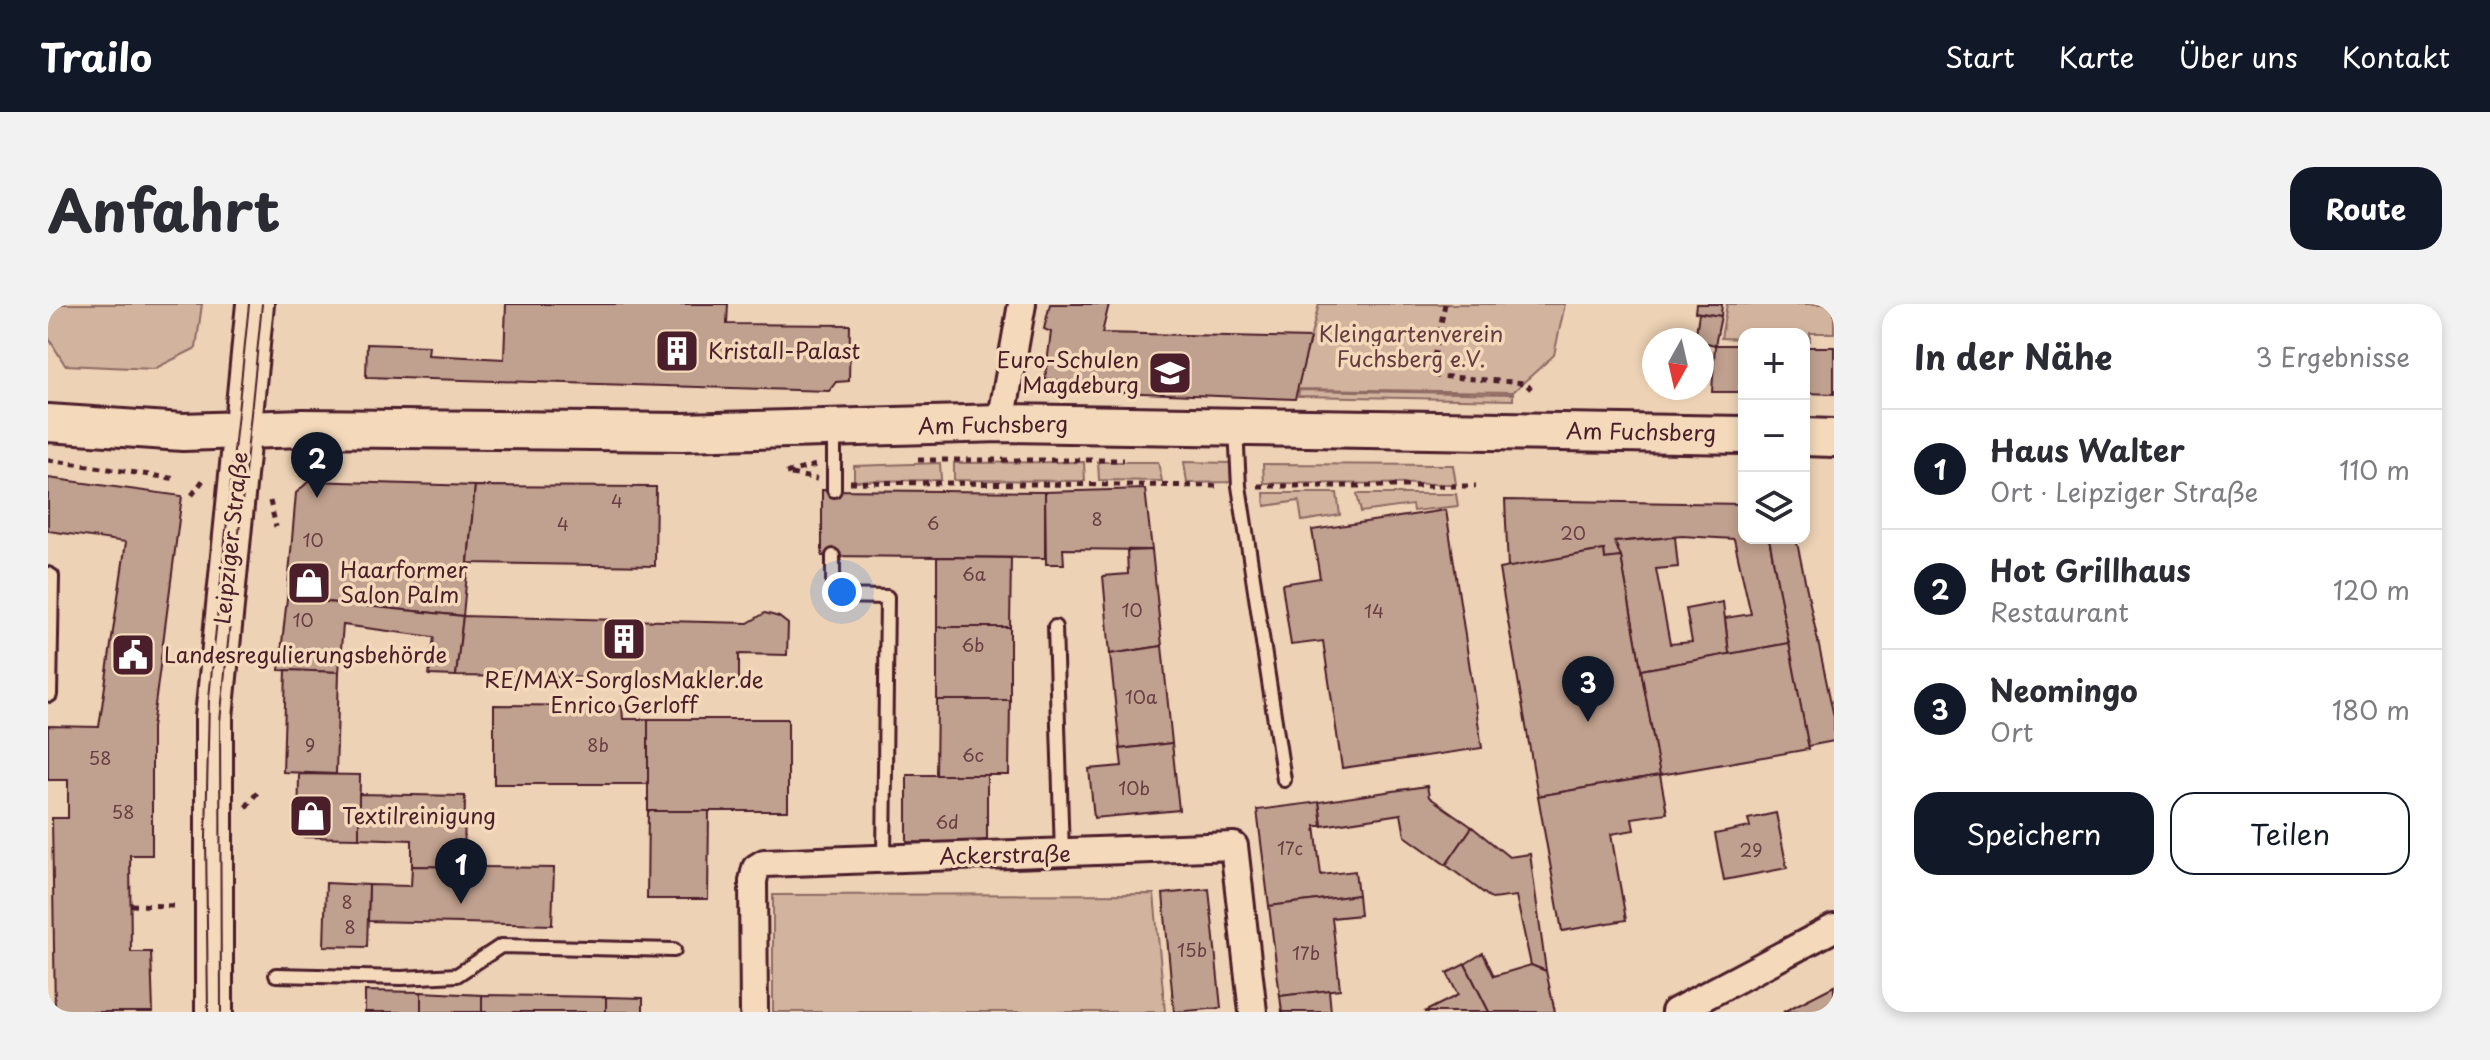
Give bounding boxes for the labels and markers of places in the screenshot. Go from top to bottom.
building icon: Kristall-Palast [653,327,701,375]
place label: Kristall-Palast [708,333,861,366]
place label: Euro-Schulen Magdeburg [997,342,1139,400]
school or university icon: Euro-Schulen Magdeburg [1146,349,1194,397]
pin: 2 [291,432,343,498]
place label: Haarformer Salon Palm [340,552,469,610]
shop icon: Haarformer Salon Palm [285,559,333,607]
building icon: RE/MAX-SorglosMakler.de Enrico Gerloff [600,615,648,663]
public building icon: Landesregulierungsbehörde [109,631,157,679]
place label: Landesregulierungsbehörde [164,637,447,670]
pin: 3 [1562,656,1614,722]
place label: RE/MAX-SorglosMakler.de Enrico Gerloff [484,662,764,720]
shop icon: Textilreinigung [287,792,335,840]
place label: Textilreinigung [342,798,496,831]
pin: 1 [435,838,487,904]

